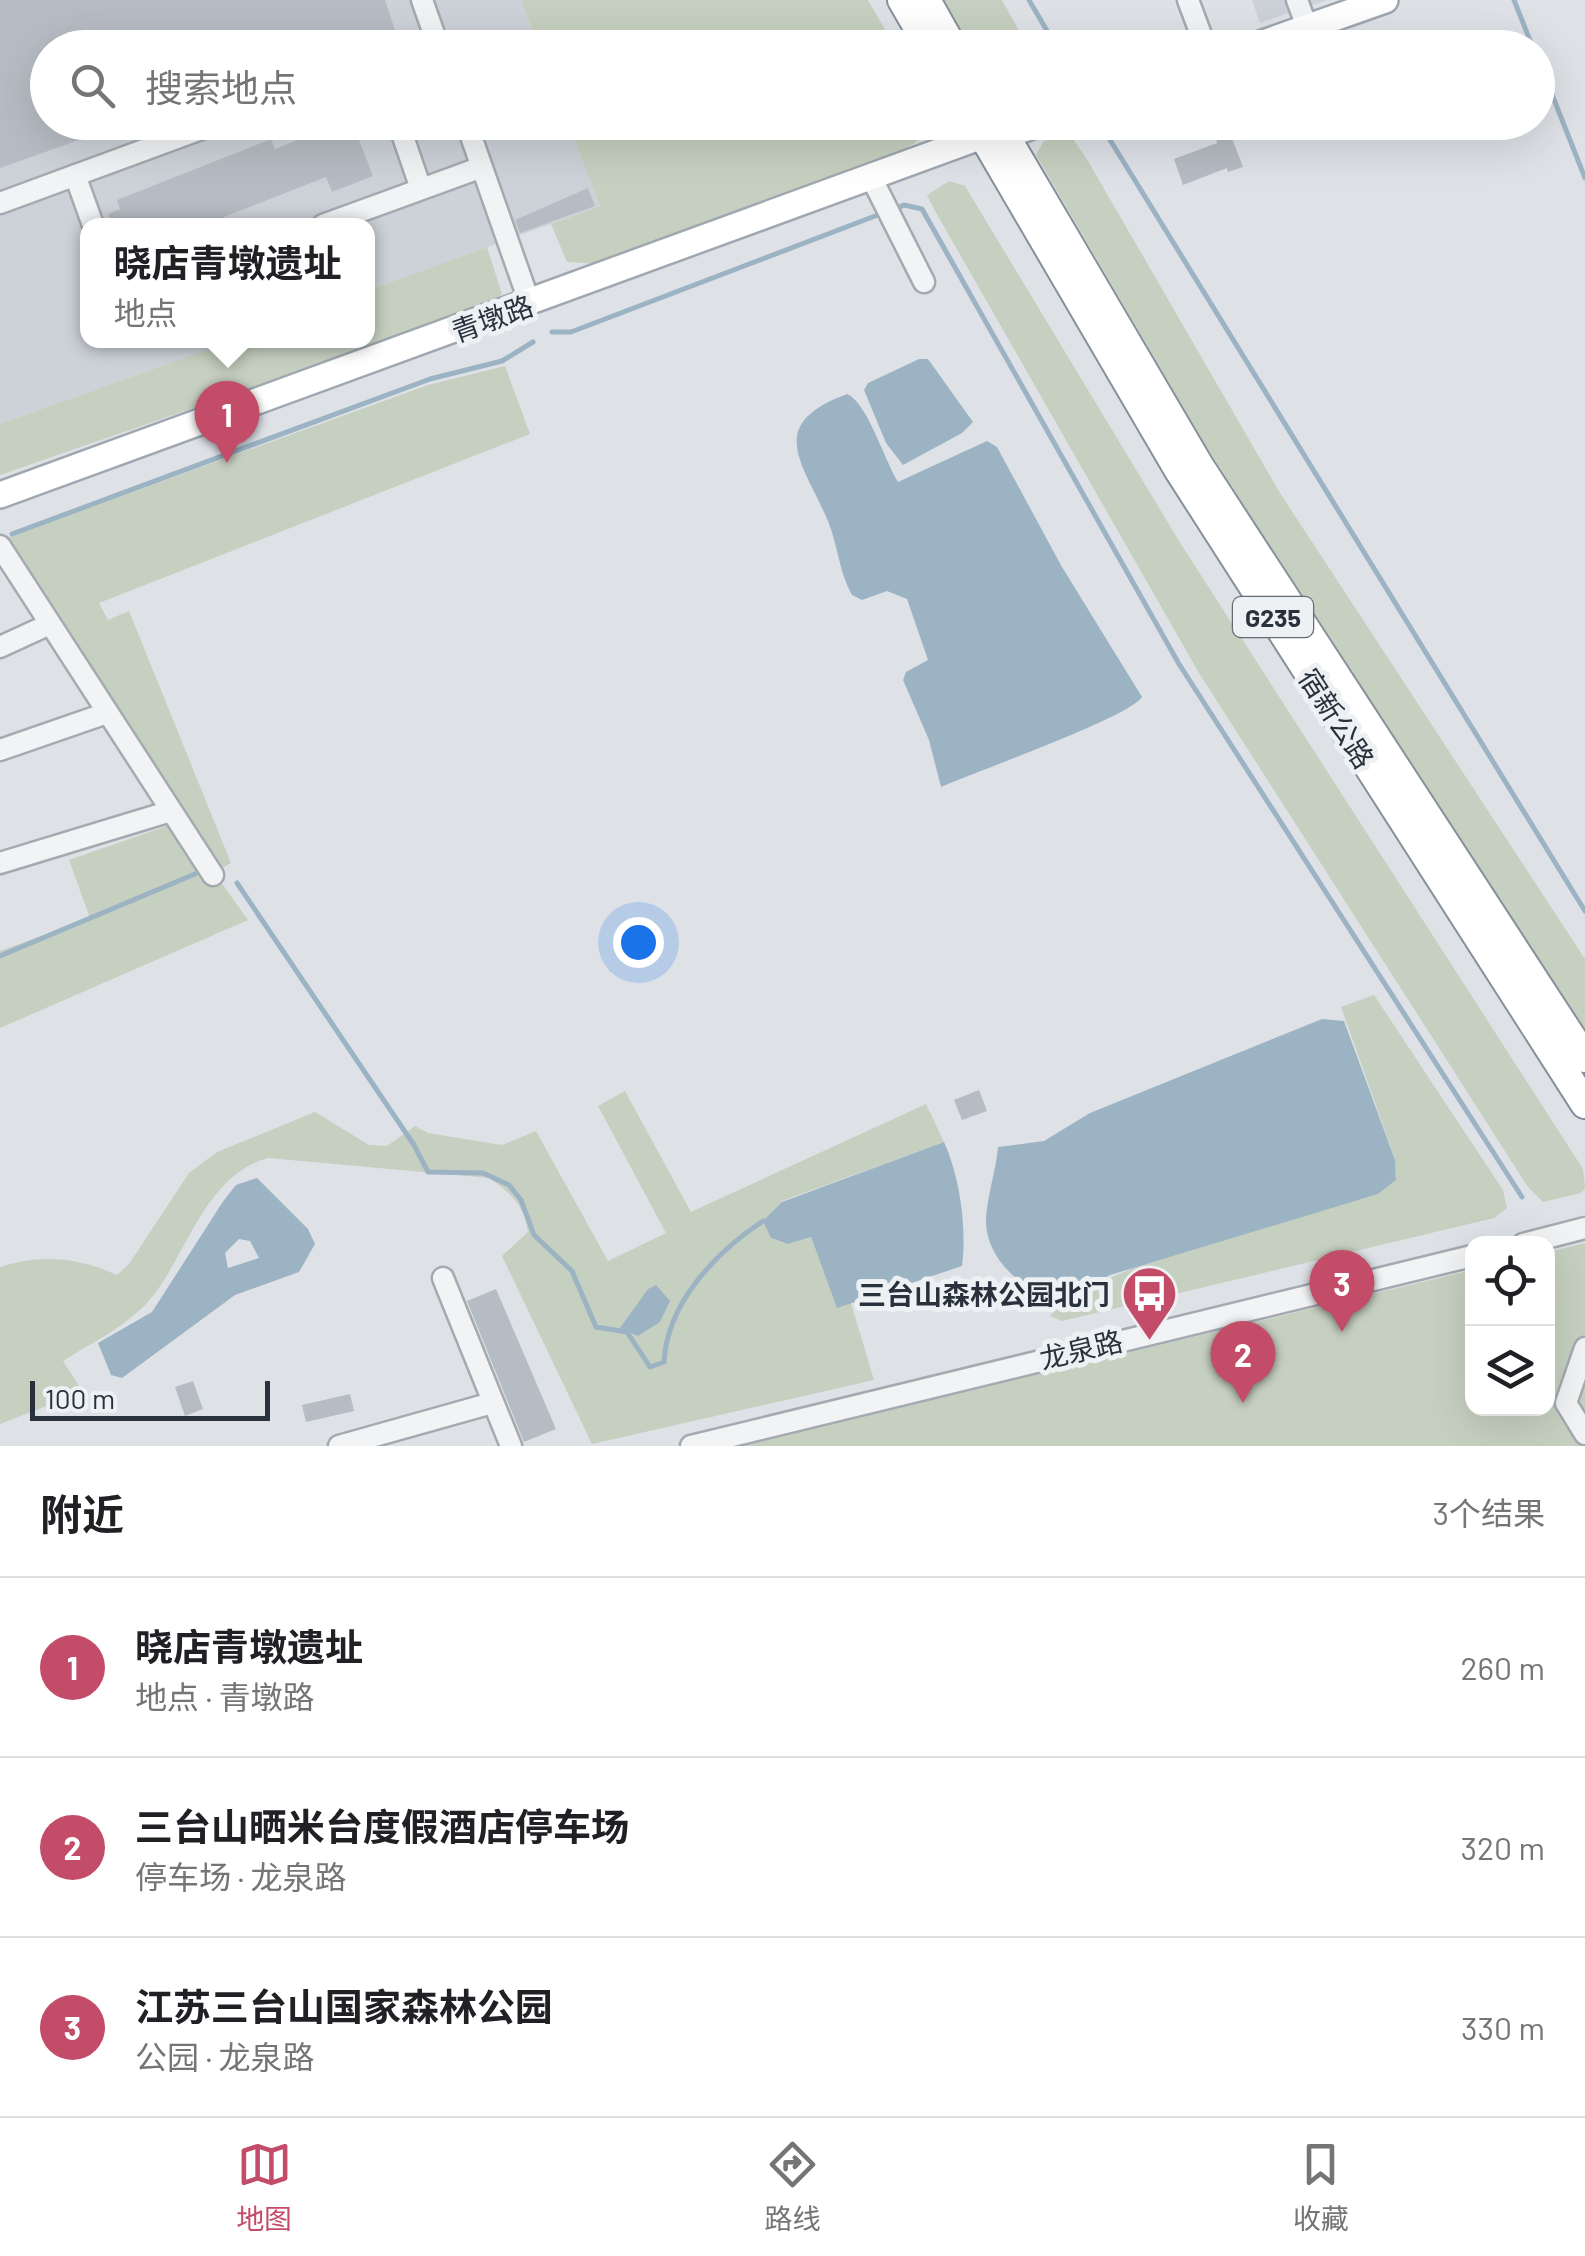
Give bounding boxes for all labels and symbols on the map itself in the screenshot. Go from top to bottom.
street label: 青墩路 [447,288,537,348]
pin: 1 [194,380,260,463]
road number: G235 [1233,597,1313,637]
street label: 宿新公路 [1292,662,1382,774]
your location [613,917,664,968]
pin: 3 [1310,1250,1374,1332]
bus stop icon: 三台山森林公园北门 [1119,1264,1179,1343]
place label: 三台山森林公园北门 [858,1277,1110,1311]
pin: 2 [1210,1320,1276,1403]
street label: 龙泉路 [1036,1323,1126,1375]
scale bar [30,1376,270,1420]

